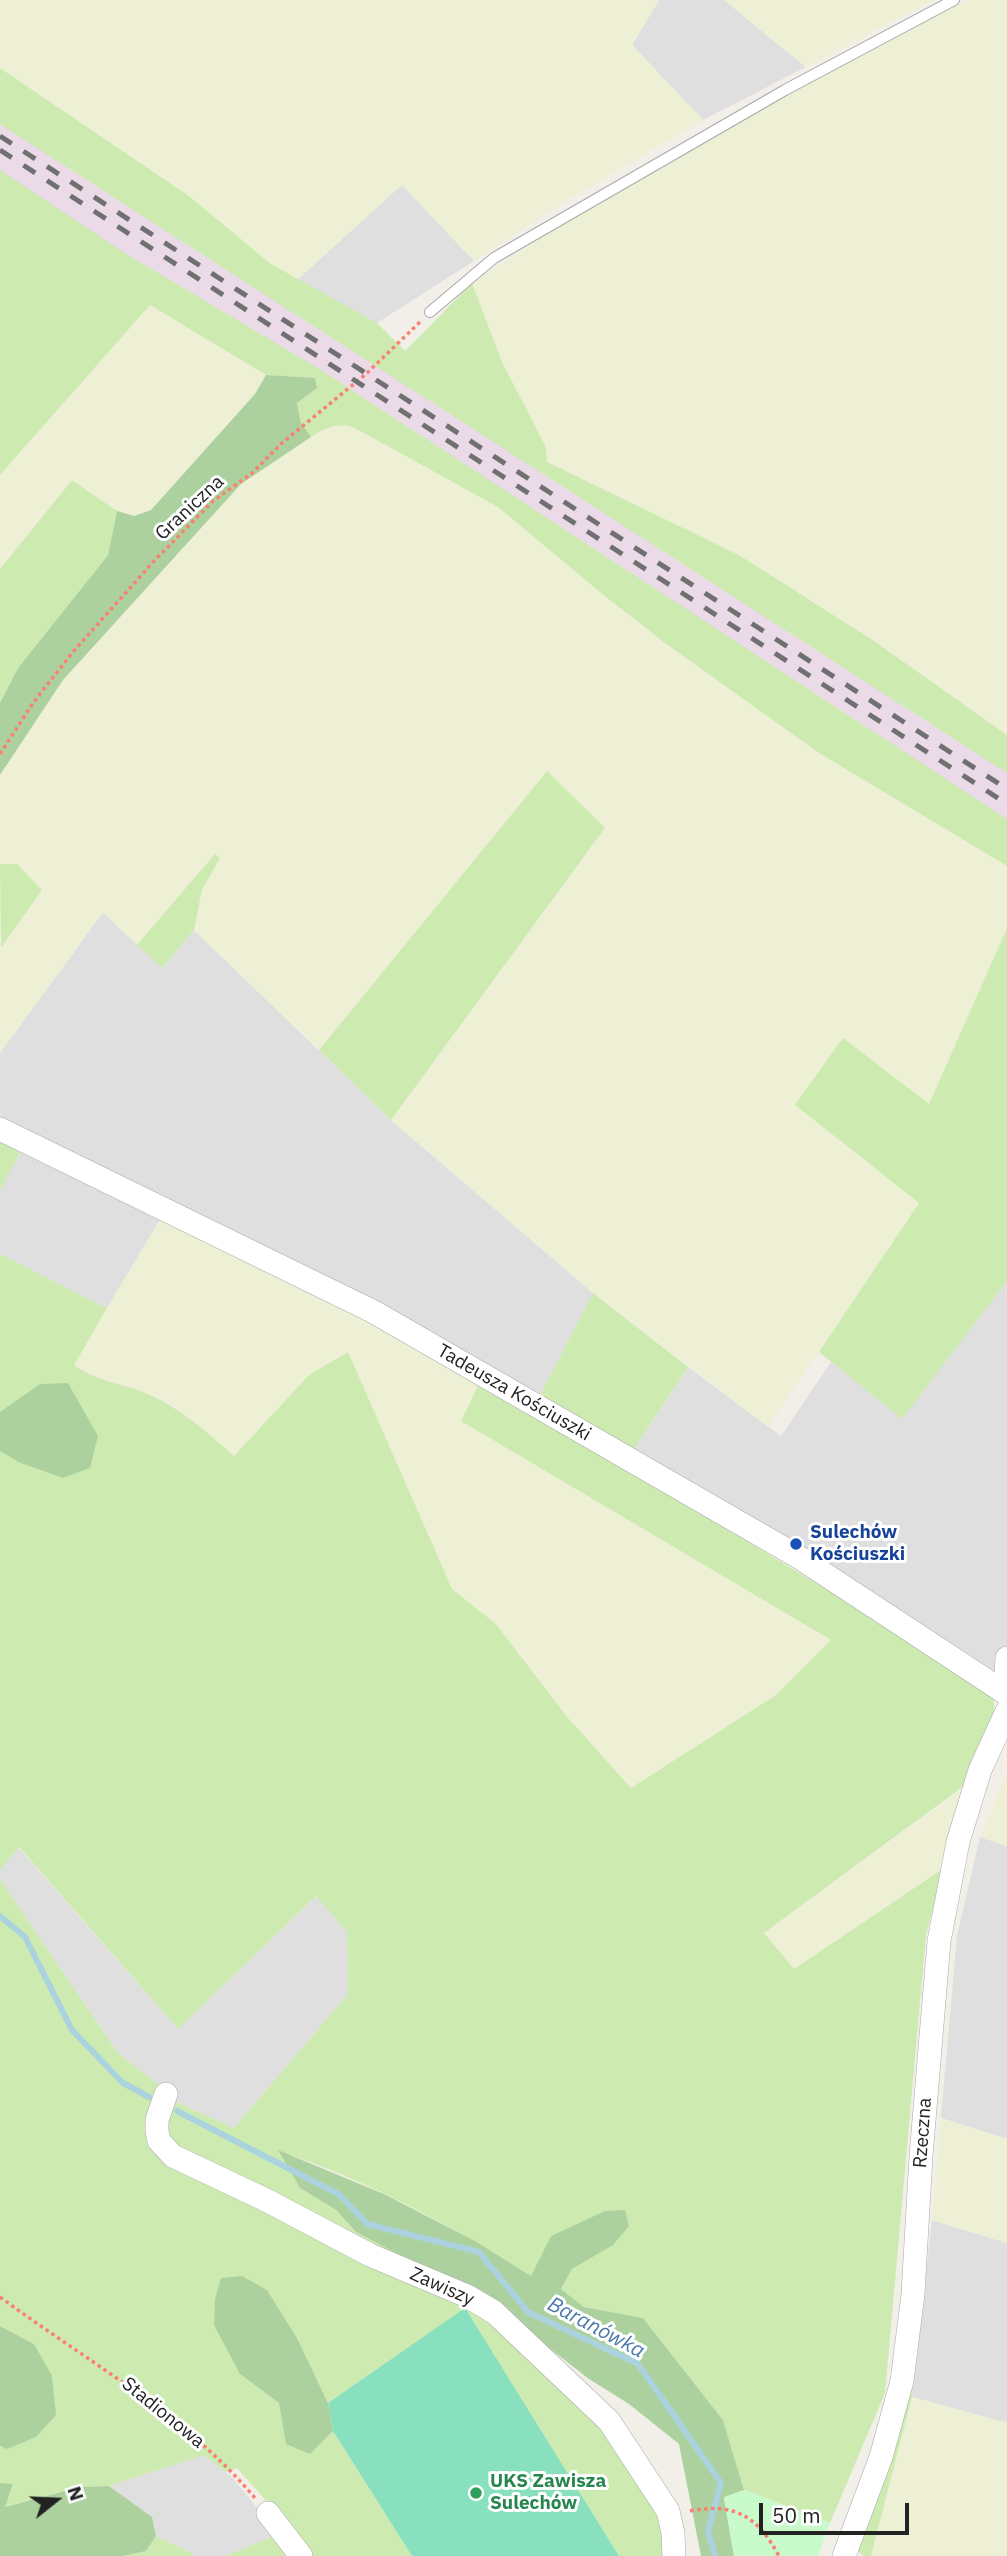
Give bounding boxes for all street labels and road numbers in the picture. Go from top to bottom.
street label: Graniczna [151,471,229,545]
street label: Tadeusza Kościuszki [433,1340,595,1446]
street label: Rzeczna [909,2097,937,2169]
street label: Zawiszy [406,2263,478,2311]
street label: Stadionowa [117,2373,209,2453]

